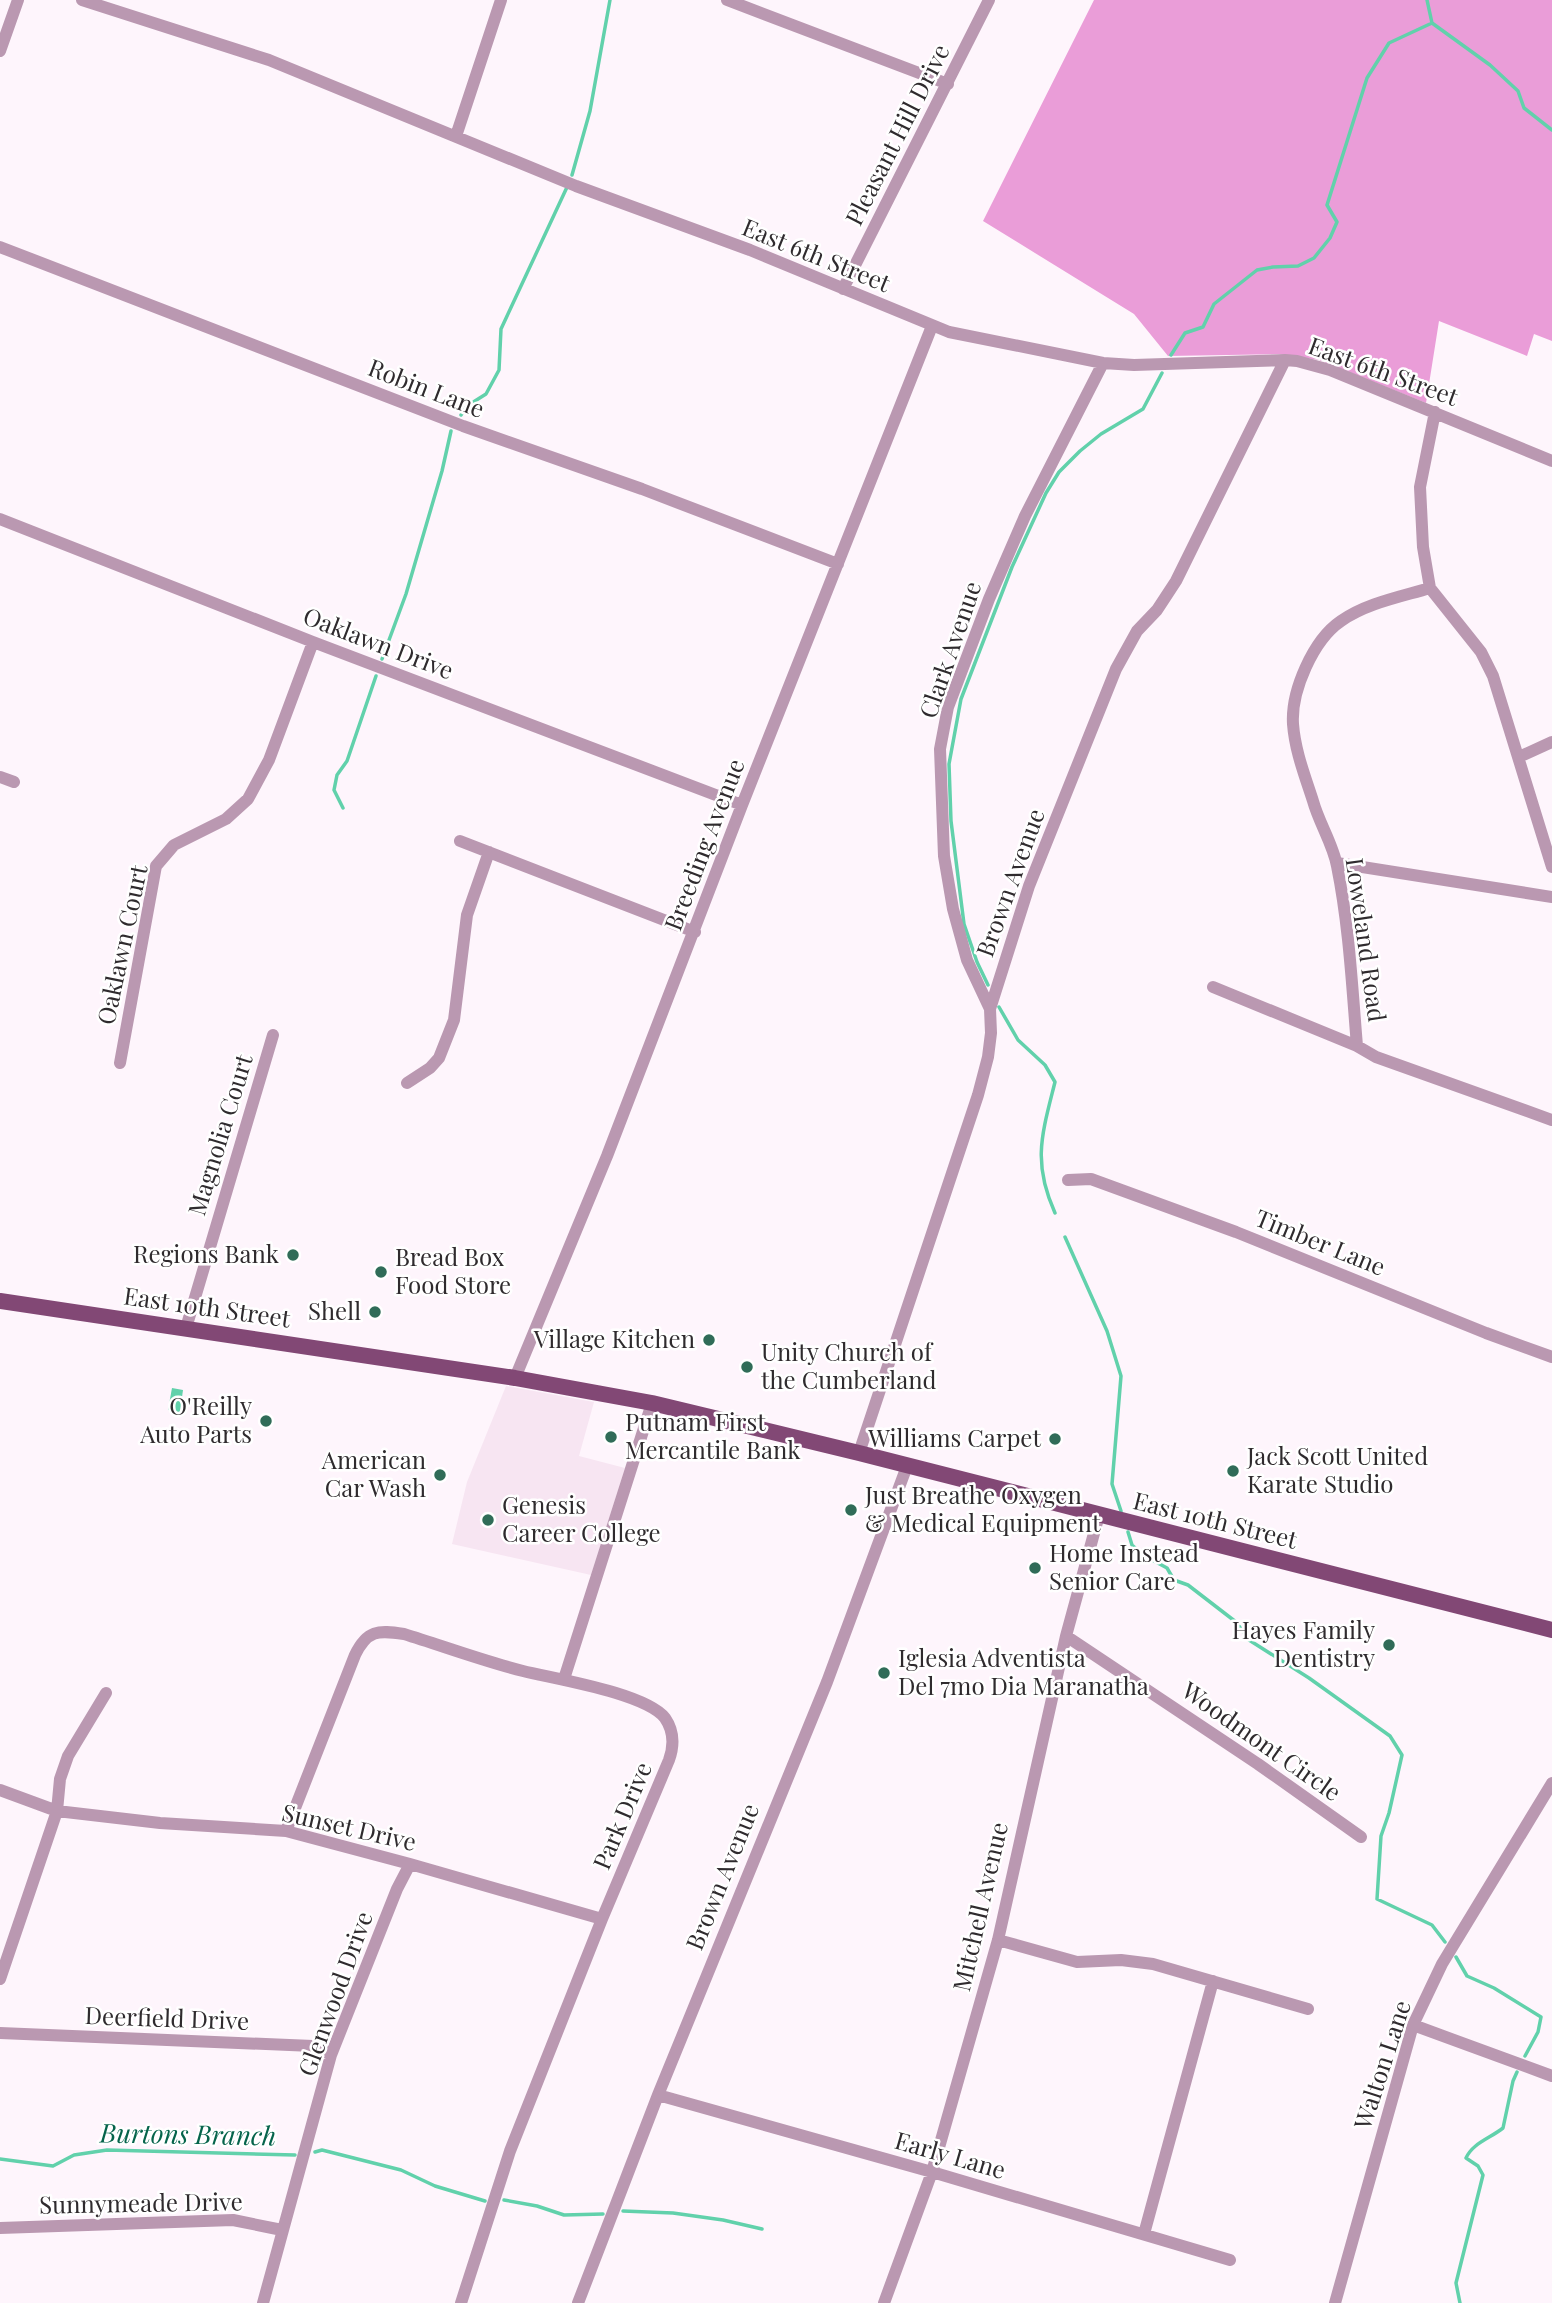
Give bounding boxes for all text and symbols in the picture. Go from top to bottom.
street label: Pleasant Hill Drive [837,38,956,230]
street label: East 6th Street [738,210,896,299]
street label: East 6th Street [1305,328,1463,412]
street label: Robin Lane [364,350,489,424]
street label: Clark Avenue [911,577,987,722]
street label: Oaklawn Drive [299,599,458,685]
street label: Breeding Avenue [656,754,751,935]
street label: Brown Avenue [968,804,1051,961]
street label: Loweland Road [1340,856,1394,1024]
street label: Oaklawn Court [89,861,154,1027]
street label: Magnolia Court [179,1049,259,1219]
street label: Timber Lane [1251,1201,1391,1282]
place label: Regions Bank [133,1237,280,1269]
place label: Bread Box Food Store [395,1240,511,1300]
marker: Regions Bank [285,1247,301,1263]
marker: Bread Box Food Store [373,1264,389,1280]
street label: East 10th Street [122,1279,293,1334]
place label: Shell [308,1294,361,1326]
marker: Shell [367,1304,383,1320]
place label: Village Kitchen [533,1322,695,1354]
marker: Village Kitchen [701,1332,717,1348]
place label: Unity Church of the Cumberland [761,1335,936,1395]
marker: Unity Church of the Cumberland [739,1359,755,1375]
place label: O'Reilly Auto Parts [139,1389,252,1449]
place label: Putnam First Mercantile Bank [625,1405,801,1465]
marker: O'Reilly Auto Parts [258,1413,274,1429]
place label: Williams Carpet [867,1421,1041,1453]
marker: Putnam First Mercantile Bank [603,1429,619,1445]
marker: Williams Carpet [1047,1431,1063,1447]
place label: Jack Scott United Karate Studio [1246,1439,1428,1499]
place label: American Car Wash [321,1443,426,1503]
marker: Jack Scott United Karate Studio [1225,1463,1241,1479]
marker: American Car Wash [432,1467,448,1483]
place label: Just Breathe Oxygen & Medical Equipment [864,1478,1101,1538]
street label: East 10th Street [1130,1483,1301,1555]
place label: Genesis Career College [502,1488,661,1548]
marker: Just Breathe Oxygen & Medical Equipment [843,1502,859,1518]
marker: Genesis Career College [480,1512,496,1528]
place label: Home Instead Senior Care [1049,1536,1199,1596]
marker: Home Instead Senior Care [1027,1560,1043,1576]
place label: Hayes Family Dentistry [1232,1613,1375,1673]
marker: Hayes Family Dentistry [1381,1637,1397,1653]
place label: Iglesia Adventista Del 7mo Dia Maranatha [898,1641,1149,1701]
marker: Iglesia Adventista Del 7mo Dia Maranatha [876,1665,892,1681]
street label: Woodmont Circle [1175,1673,1348,1807]
street label: Park Drive [584,1757,658,1874]
street label: Sunset Drive [279,1795,420,1857]
street label: Brown Avenue [677,1798,765,1954]
street label: Mitchell Avenue [944,1819,1014,1994]
street label: Glenwood Drive [290,1907,379,2080]
street label: Walton Lane [1345,1996,1417,2134]
street label: Deerfield Drive [84,1998,250,2036]
water label: Burtons Branch [99,2114,276,2153]
street label: Early Lane [892,2123,1010,2185]
street label: Sunnymeade Drive [39,2184,243,2220]

